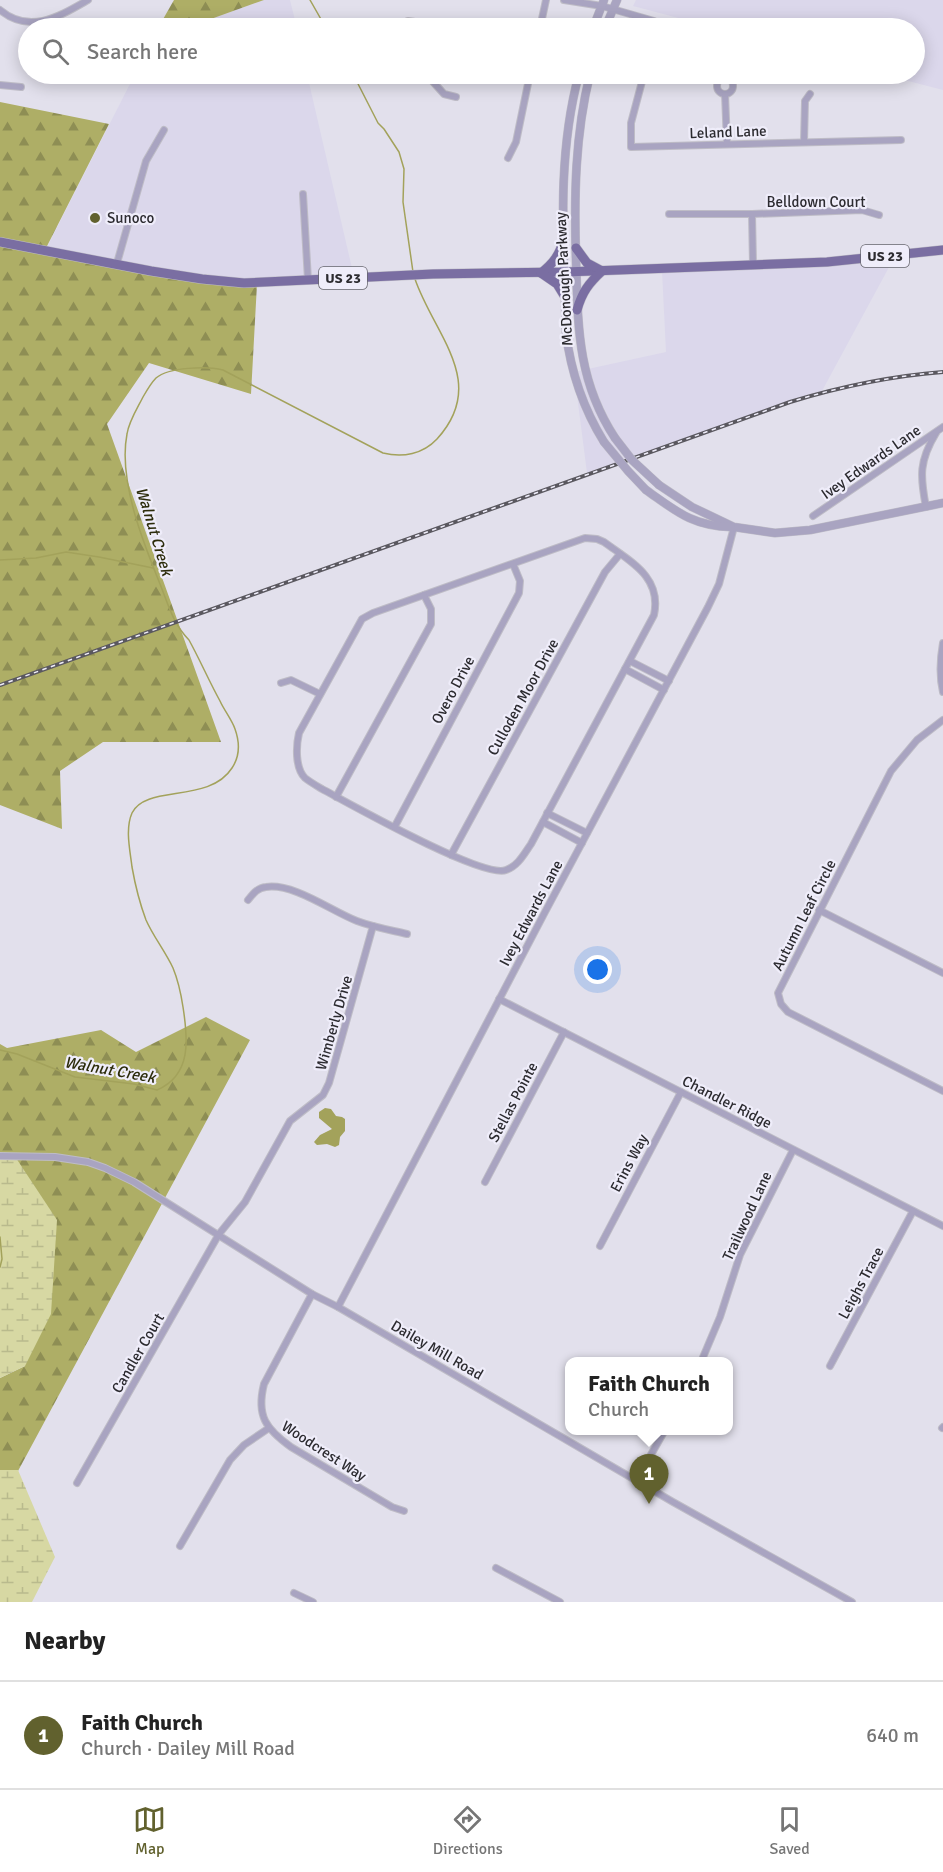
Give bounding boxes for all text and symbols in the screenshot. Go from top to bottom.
search box [18,18,925,84]
icon: search [39,35,72,68]
text: Search here [87,38,198,65]
street label: Leland Lane [689,122,767,142]
street label: Belldown Court [766,193,866,211]
place label: Sunoco [107,209,155,227]
marker: Sunoco [88,211,102,225]
street label: McDonough Parkway [551,212,577,346]
road number: US 23 [861,245,909,267]
road number: US 23 [319,267,367,289]
street label: Ivey Edwards Lane [818,421,924,503]
water label: Walnut Creek [131,485,178,580]
street label: Culloden Moor Drive [483,636,563,758]
street label: Overo Drive [428,653,478,727]
street label: Autumn Leaf Circle [768,856,840,974]
street label: Ivey Edwards Lane [495,857,567,969]
your location [583,955,612,984]
street label: Wimberly Drive [312,974,356,1072]
water label: Walnut Creek [63,1052,159,1088]
street label: Stellas Pointe [484,1059,542,1145]
street label: Chandler Ridge [679,1072,775,1132]
street label: Erins Way [606,1131,652,1195]
street label: Trailwood Lane [718,1168,776,1264]
street label: Leighs Trace [834,1244,888,1322]
street label: Candler Court [108,1310,168,1396]
street label: Dailey Mill Road [388,1316,486,1384]
popup [565,1357,733,1435]
text: Faith Church [588,1370,710,1397]
text: Church [588,1397,649,1422]
street label: Woodcrest Way [278,1417,370,1485]
pin: 1 [630,1454,668,1504]
text: Nearby [24,1625,105,1657]
text: Faith Church [81,1709,203,1736]
text: 1 [38,1723,49,1748]
text: 640 m [866,1723,919,1748]
text: Church · Dailey Mill Road [81,1736,295,1761]
tab: Map [133,1803,166,1859]
tab: Directions [433,1803,503,1859]
tab: Saved [769,1803,810,1859]

